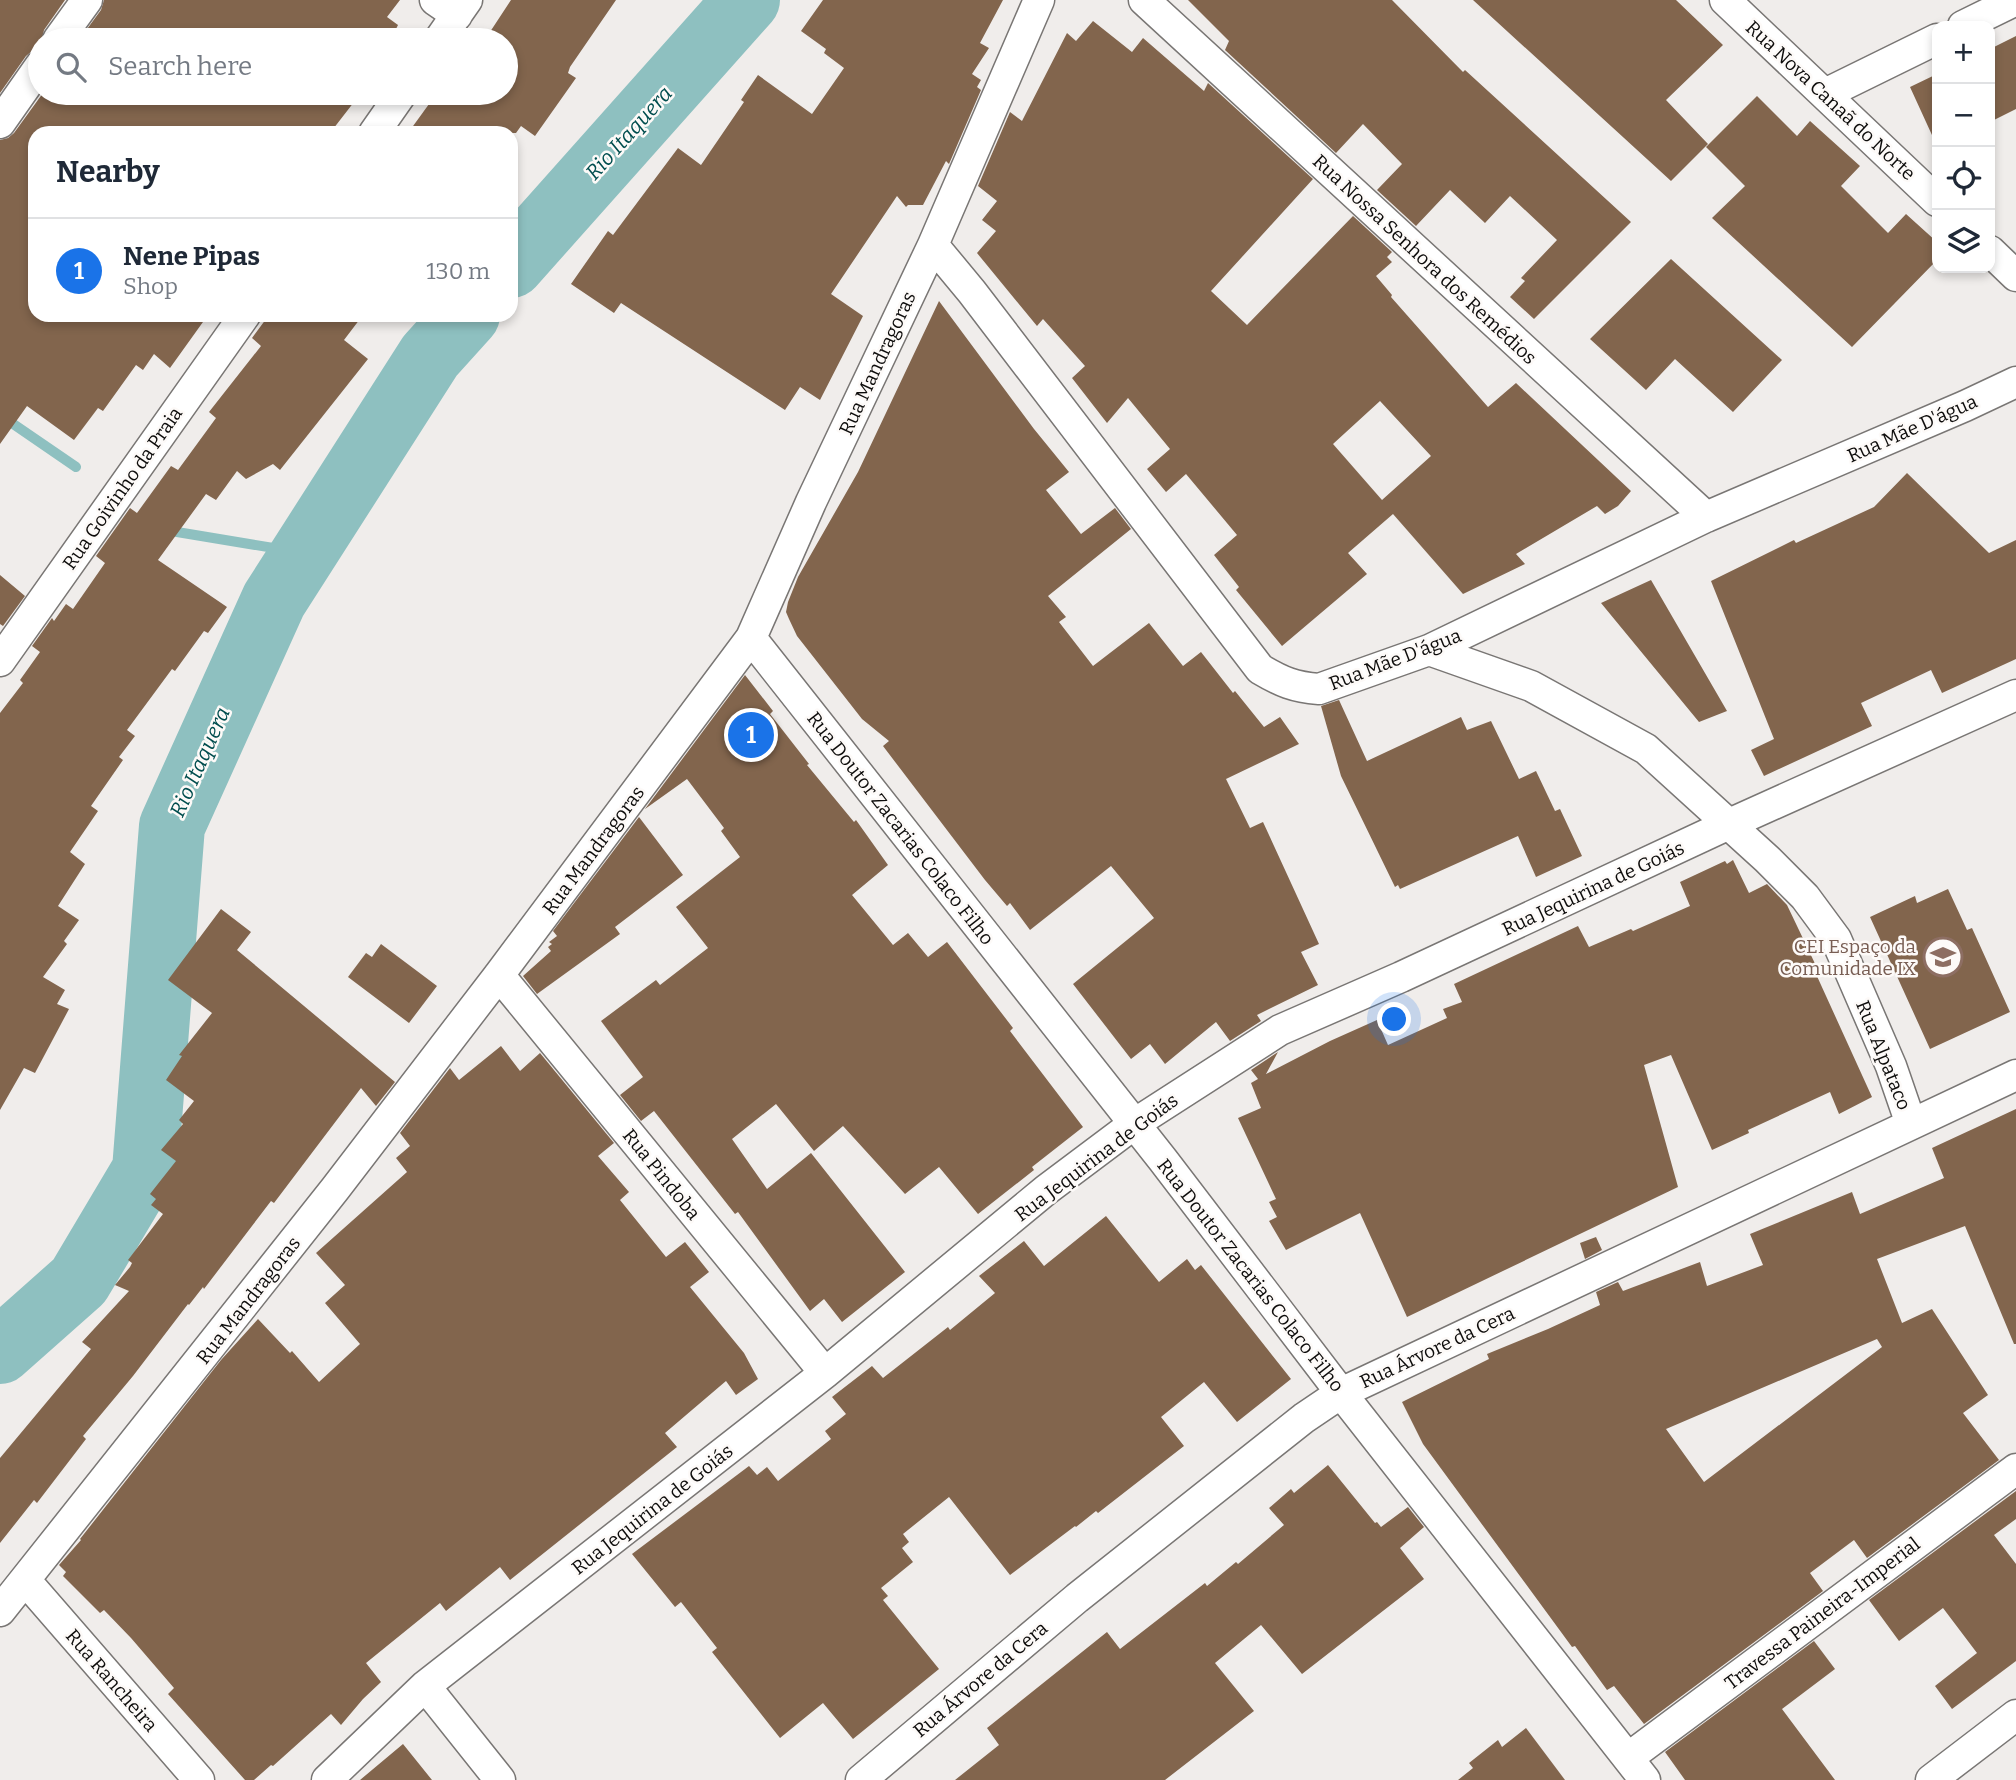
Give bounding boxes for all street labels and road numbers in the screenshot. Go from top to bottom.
street label: Rua Nova Canaã do Norte [1741,16,1920,185]
street label: Rua Nossa Senhora dos Remédios [1308,150,1541,369]
street label: Rua Mandragoras [834,288,921,438]
street label: Rua Mãe D'água [1844,389,1981,467]
street label: Rua Goivinho da Praia [58,402,187,574]
street label: Rua Mãe D'água [1326,623,1465,695]
street label: Rua Doutor Zacarias Colaco Filho [802,707,999,950]
street label: Rua Mandragoras [538,781,649,919]
street label: Rua Jequirina de Goiás [1498,836,1688,941]
street label: Rua Alpataco [1851,997,1916,1113]
street label: Rua Jequirina de Goiás [1010,1089,1182,1226]
street label: Rua Pindoba [618,1124,706,1225]
street label: Rua Doutor Zacarias Colaco Filho [1152,1154,1349,1397]
street label: Rua Mandragoras [192,1232,305,1369]
street label: Rua Árvore da Cera [1356,1301,1519,1393]
street label: Rua Jequirina de Goiás [567,1439,738,1579]
street label: Travessa Paineira-Imperial [1720,1532,1925,1694]
street label: Rua Árvore da Cera [909,1616,1053,1742]
street label: Rua Rancheira [61,1624,163,1737]

